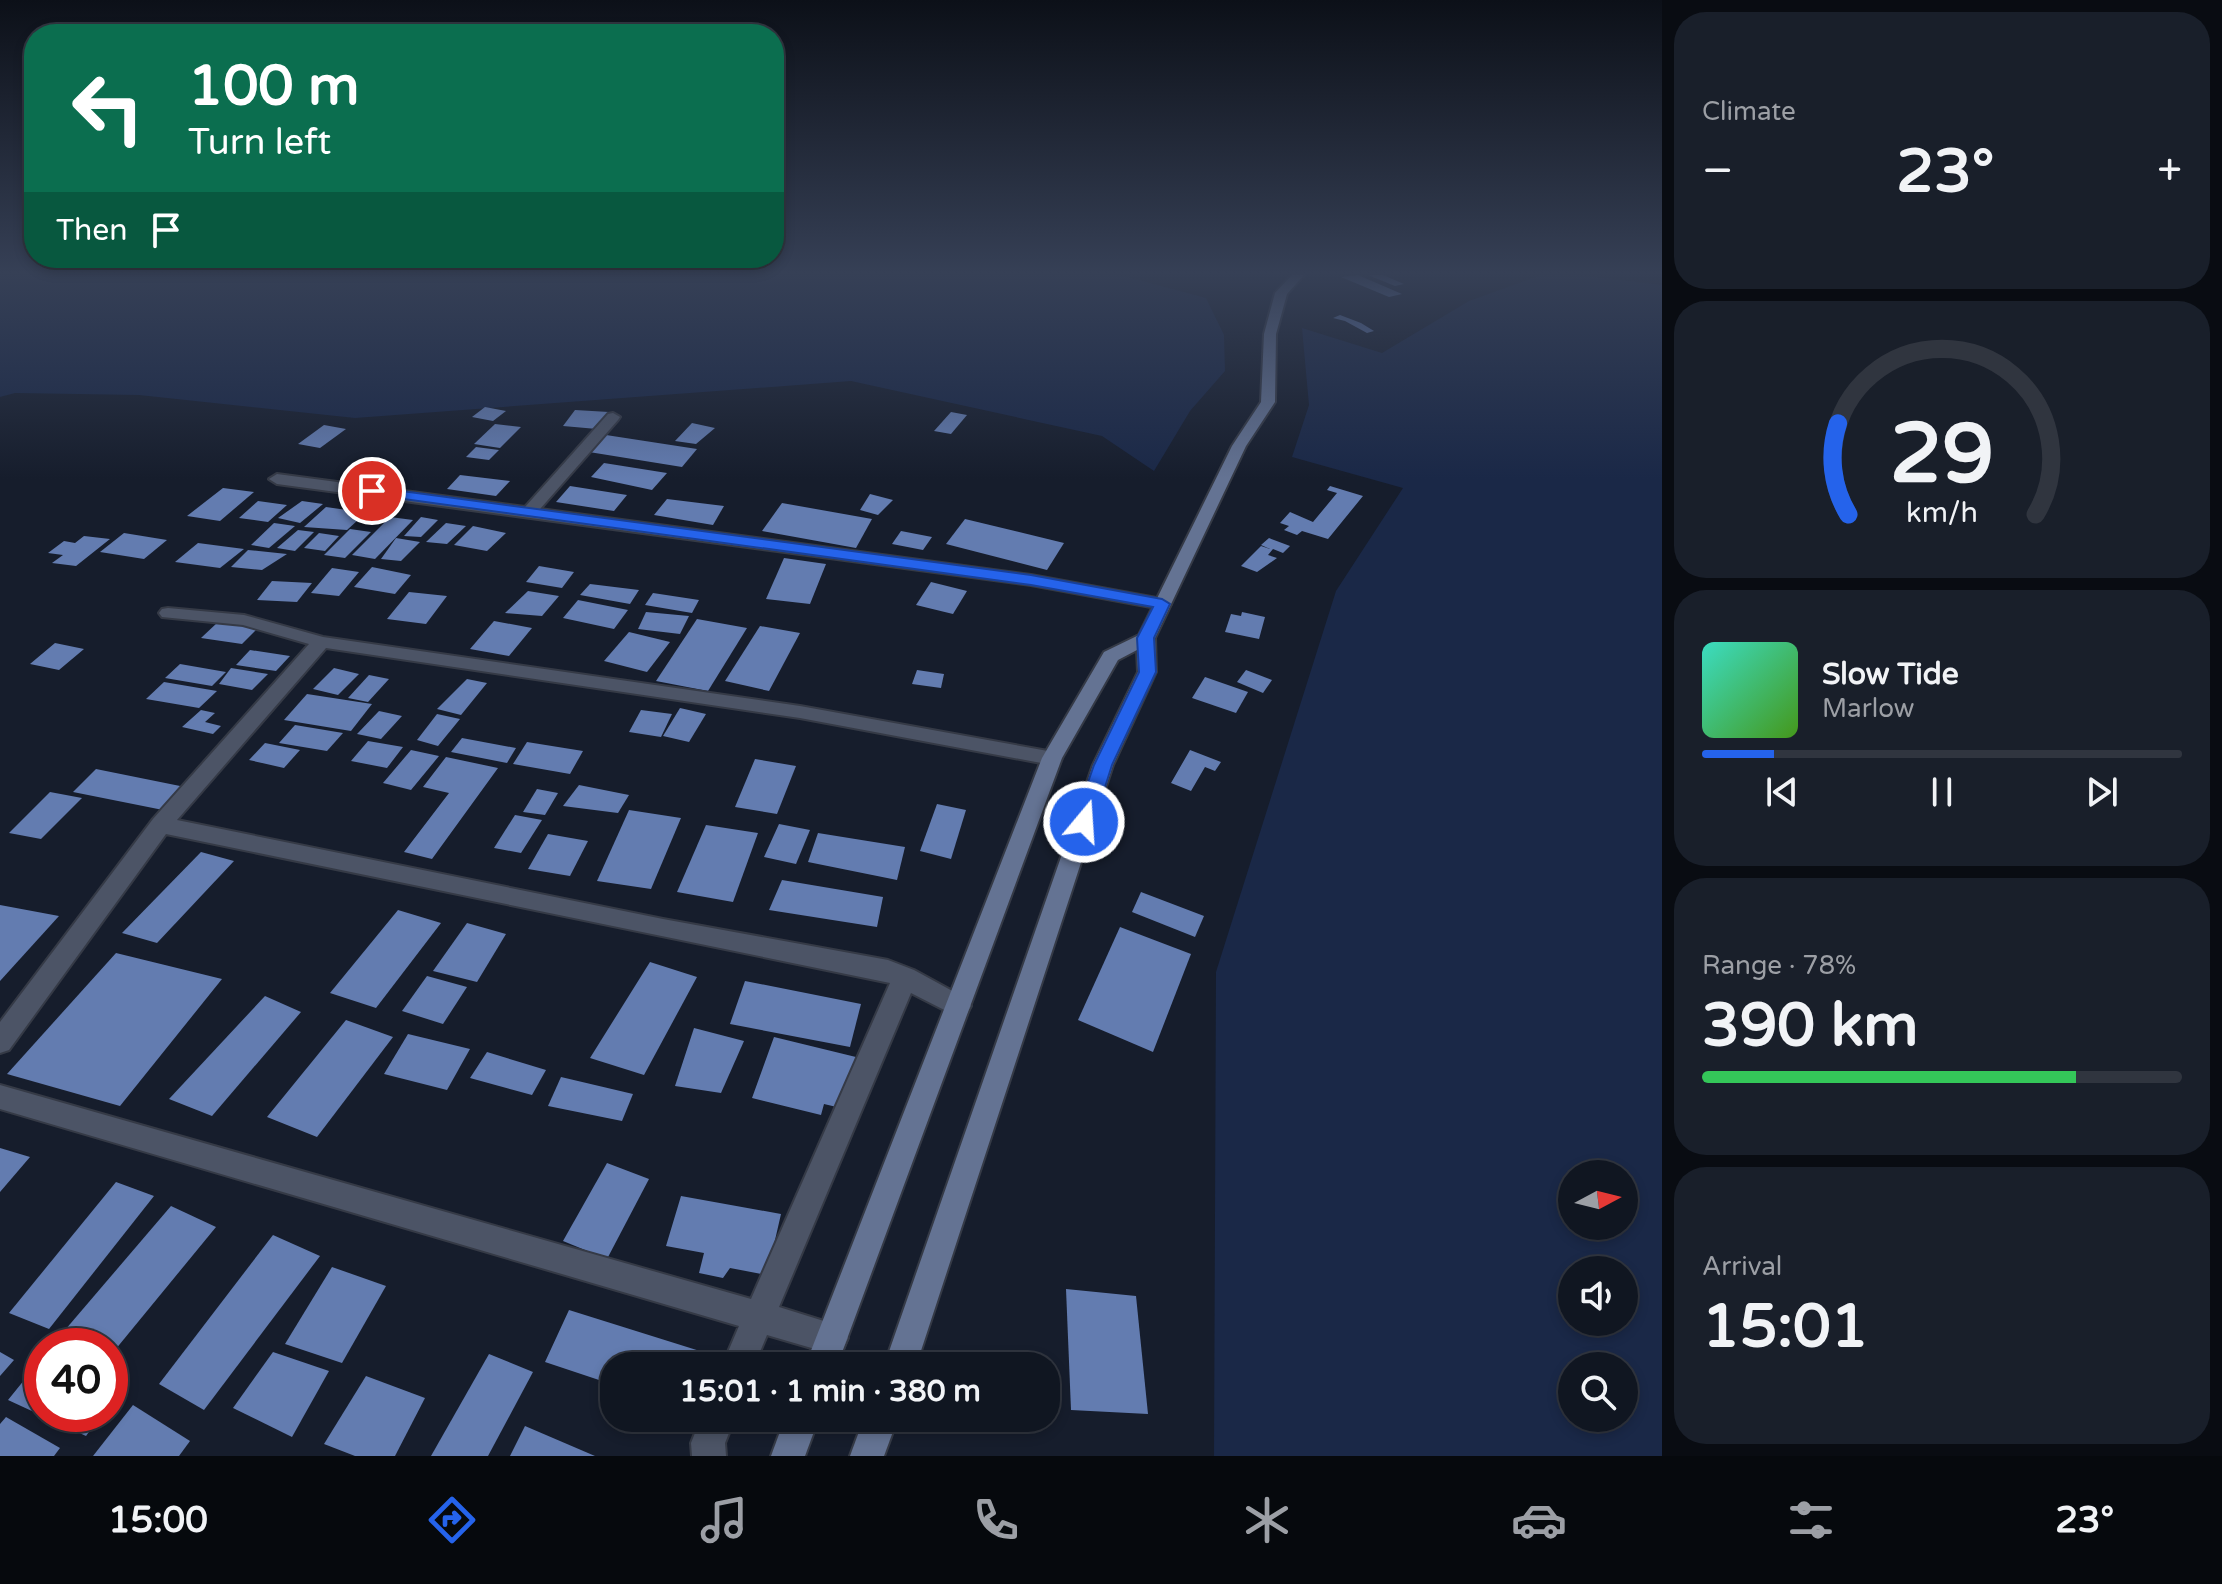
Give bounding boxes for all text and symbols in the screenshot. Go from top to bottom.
text: 100 m [188,53,359,120]
icon: left [56,56,160,160]
text: Climate [1702,96,1796,127]
text: Turn left [188,121,331,164]
text: 23° [1896,136,1994,208]
text: − [1702,145,1733,198]
text: + [2157,145,2182,198]
icon: arrive [144,208,188,252]
text: Then [56,212,128,249]
text: 29 [1890,405,1994,505]
pin [338,457,406,525]
icon: arrive [350,469,394,513]
text: km/h [1906,496,1978,530]
text: Slow Tide [1822,656,1959,693]
text: Marlow [1822,693,1914,724]
icon: previous [1760,770,1804,814]
icon: pause [1920,770,1964,814]
icon: next [2080,770,2124,814]
position arrow [1042,780,1126,864]
text: Range · 78% [1702,950,1856,981]
text: 390 km [1702,990,1918,1062]
north arrow [1558,1160,1638,1240]
map controls [1558,1160,1638,1432]
text: Arrival [1702,1251,1782,1282]
button: sound [1558,1256,1638,1336]
text: 15:01 [1702,1291,1868,1363]
speed limit sign: 40 [24,1328,128,1432]
button: search [1558,1352,1638,1432]
text: 15:01 · 1 min · 380 m [679,1373,981,1410]
icon: directions [424,1492,480,1548]
icon: music [696,1492,752,1548]
icon: phone [968,1492,1024,1548]
icon: climate [1239,1492,1295,1548]
icon: car [1511,1492,1567,1548]
icon: filters [1783,1492,1839,1548]
text: 15:00 [108,1499,208,1542]
text: 23° [2055,1499,2114,1542]

